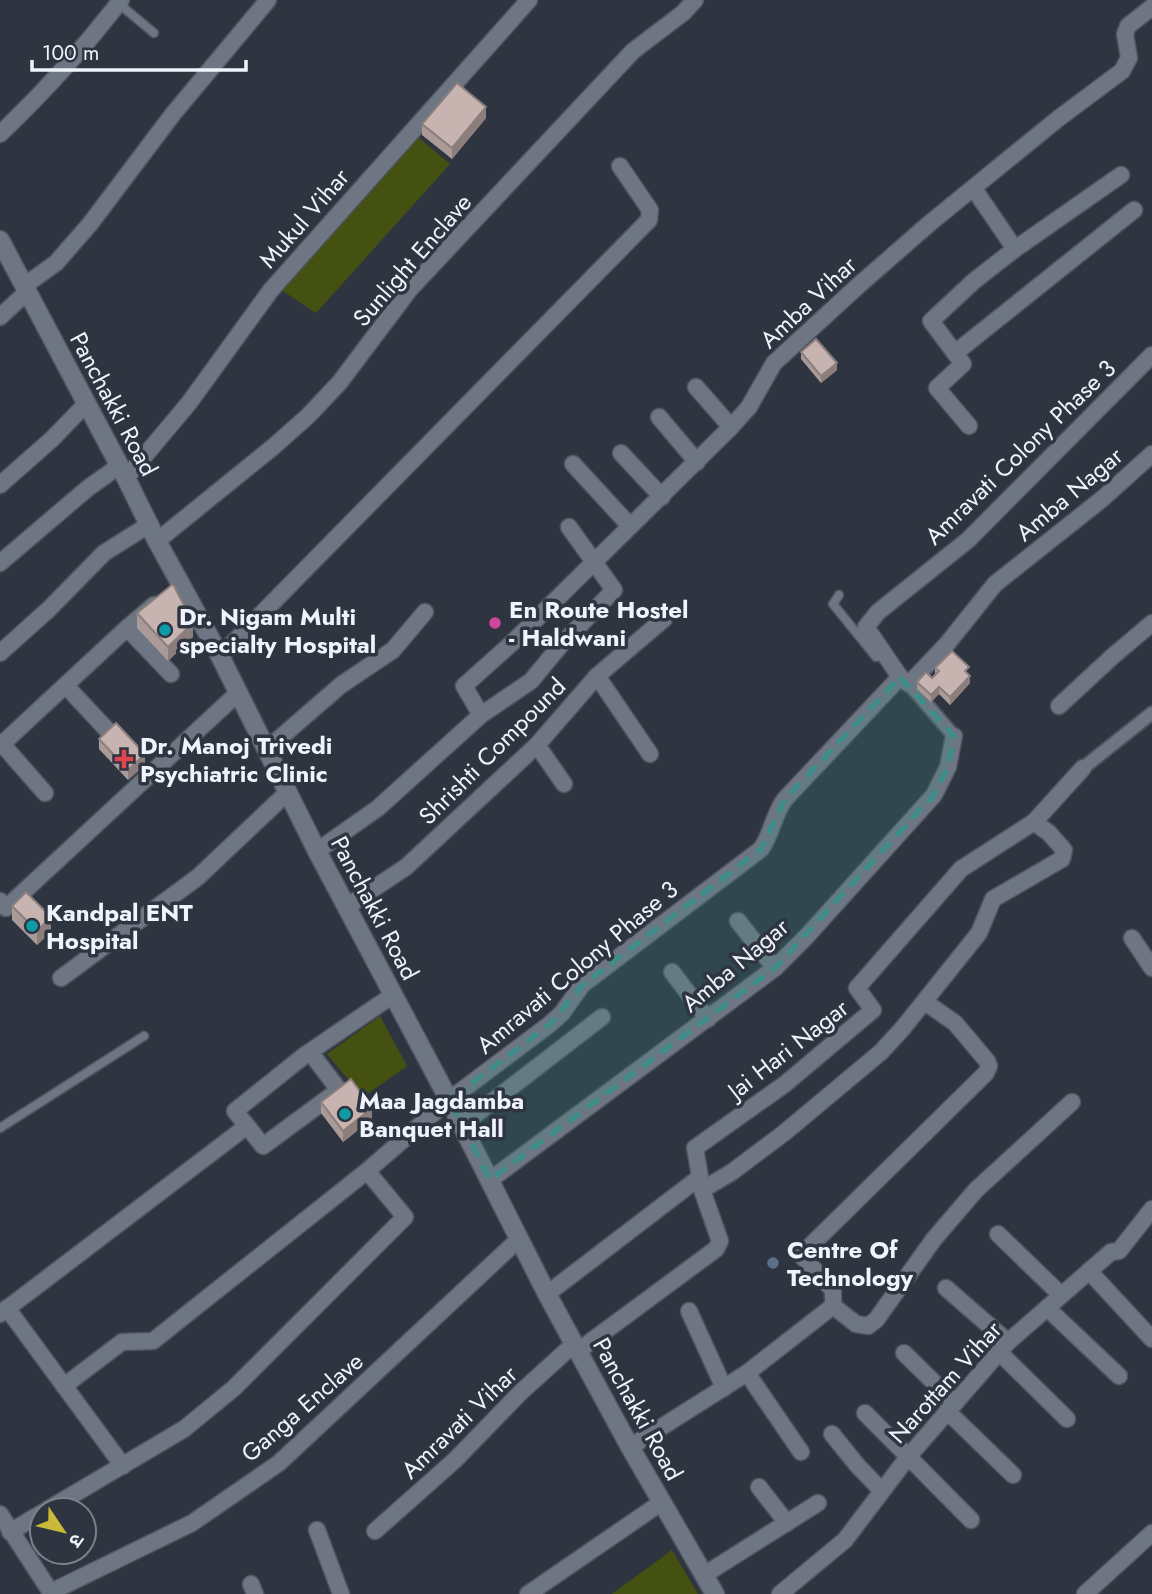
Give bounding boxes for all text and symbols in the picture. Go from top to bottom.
scale bar [32,28,245,72]
text: 100 m [42,38,99,68]
street label: Mukul Vihar [251,160,358,276]
street label: Sunlight Enclave [344,186,480,334]
street label: Amba Vihar [752,247,865,356]
street label: Panchakki Road [61,326,167,482]
street label: Amravati Colony Phase 3 [917,351,1123,553]
street label: Amba Nagar [1008,438,1131,549]
place label: En Route Hostel - Haldwani [509,592,688,655]
place label: Dr. Nigam Multi specialty Hospital [179,599,376,662]
marker: En Route Hostel - Haldwani [487,615,503,631]
marker: Dr. Nigam Multi specialty Hospital [157,622,173,638]
street label: Shrishti Compound [410,669,574,833]
place label: Dr. Manoj Trivedi Psychiatric Clinic [140,728,332,791]
marker: Dr. Manoj Trivedi Psychiatric Clinic [114,749,134,769]
street label: Panchakki Road [322,830,428,986]
street label: Amravati Colony Phase 3 [469,872,685,1062]
place label: Kandpal ENT Hospital [46,895,193,958]
street label: Amba Nagar [674,909,797,1020]
marker: Kandpal ENT Hospital [24,918,40,934]
street label: Jai Hari Nagar [718,990,856,1109]
place label: Maa Jagdamba Banquet Hall [359,1083,524,1146]
marker: Maa Jagdamba Banquet Hall [337,1106,353,1122]
place label: Centre Of Technology [787,1232,914,1295]
marker: Centre Of Technology [765,1255,781,1271]
street label: Narottam Vihar [880,1312,1010,1451]
street label: Panchakki Road [584,1331,692,1487]
street label: Ganga Enclave [233,1344,371,1470]
street label: Amravati Vihar [393,1357,526,1487]
north arrow [28,1496,98,1566]
text: उ [62,1528,91,1553]

